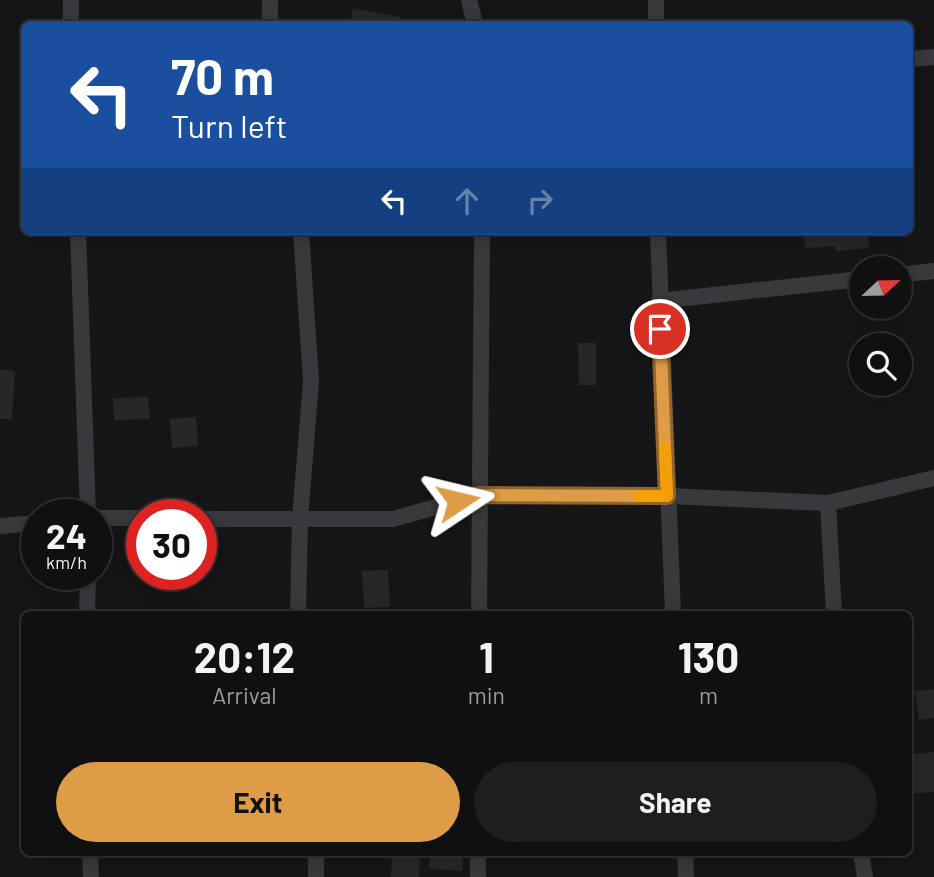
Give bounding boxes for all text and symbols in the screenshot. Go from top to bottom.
text: 70 m [171,46,274,105]
icon: left [56,49,147,140]
text: Turn left [171,106,288,144]
icon: left [375,182,413,220]
icon: ahead [448,182,486,220]
icon: right [521,182,559,220]
north arrow [849,256,912,318]
map controls [849,256,912,396]
pin [630,299,690,359]
icon: arrive [641,310,679,348]
button: search [849,333,912,396]
position arrow [421,464,495,538]
speed limit sign: 30 [126,499,217,590]
text: 24 [46,514,87,556]
text: km/h [46,551,87,573]
text: 20:12 [194,631,295,681]
text: 1 [479,631,494,681]
text: 130 [678,631,739,681]
text: Arrival [212,681,276,709]
text: min [468,681,505,709]
text: m [699,681,718,709]
button: Exit [56,762,460,842]
button: Share [474,762,877,842]

